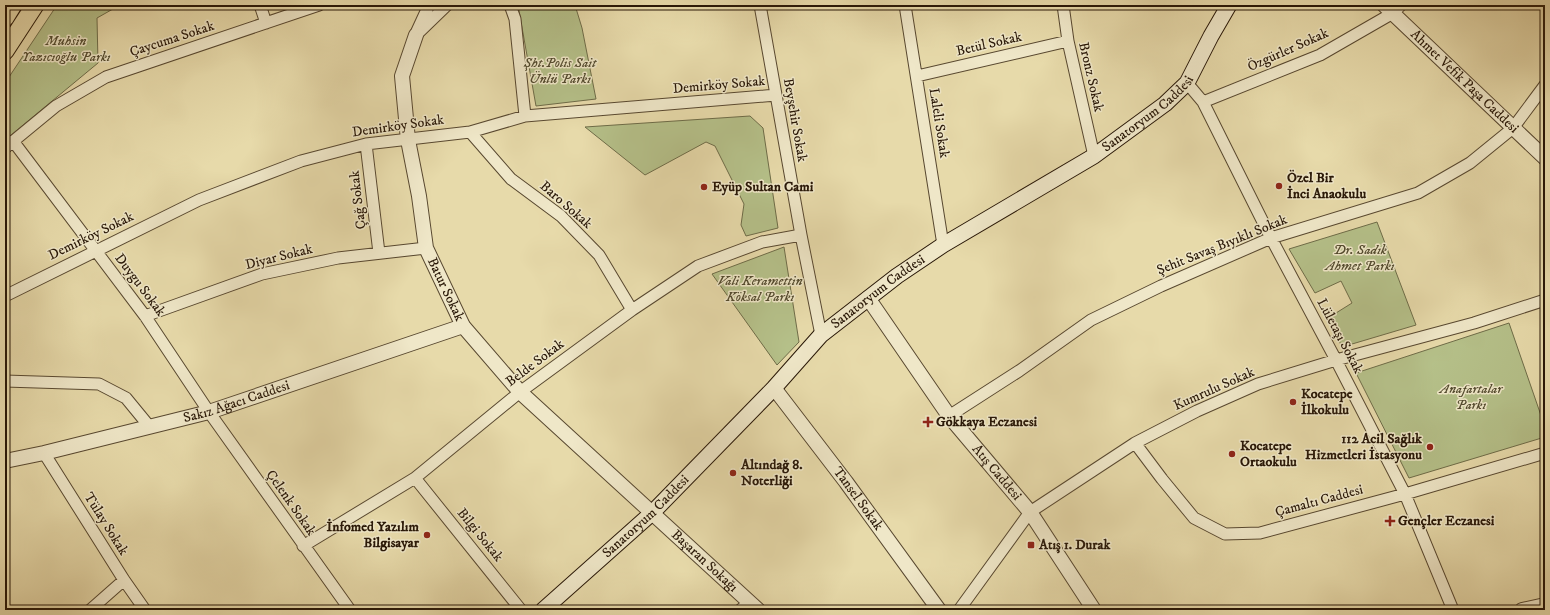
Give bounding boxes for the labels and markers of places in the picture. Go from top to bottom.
place label: Özel Bir İnci Anaokulu [1287,169,1366,203]
place label: Eyüp Sultan Cami [712,178,814,196]
marker: Özel Bir İnci Anaokulu [1274,181,1284,191]
marker: Eyüp Sultan Cami [699,182,709,192]
place label: Kocatepe İlkokulu [1301,385,1353,419]
marker: Kocatepe İlkokulu [1288,397,1298,407]
place label: Gökkaya Eczanesi [936,413,1038,431]
marker: Gökkaya Eczanesi [923,417,933,427]
place label: 112 Acil Sağlık Hizmetleri İstasyonu [1305,430,1423,464]
place label: Kocatepe Ortaokulu [1240,437,1297,471]
marker: 112 Acil Sağlık Hizmetleri İstasyonu [1425,442,1435,452]
marker: Kocatepe Ortaokulu [1227,449,1237,459]
place label: Altındağ 8. Noterliği [740,456,803,490]
marker: Altındağ 8. Noterliği [728,468,738,478]
place label: Gençler Eczanesi [1398,512,1495,530]
marker: Gençler Eczanesi [1385,516,1395,526]
place label: İnfomed Yazılım Bilgisayar [327,518,420,552]
marker: İnfomed Yazılım Bilgisayar [422,530,432,540]
place label: Atış 1. Durak [1038,536,1111,554]
marker: Atış 1. Durak [1026,540,1036,550]

